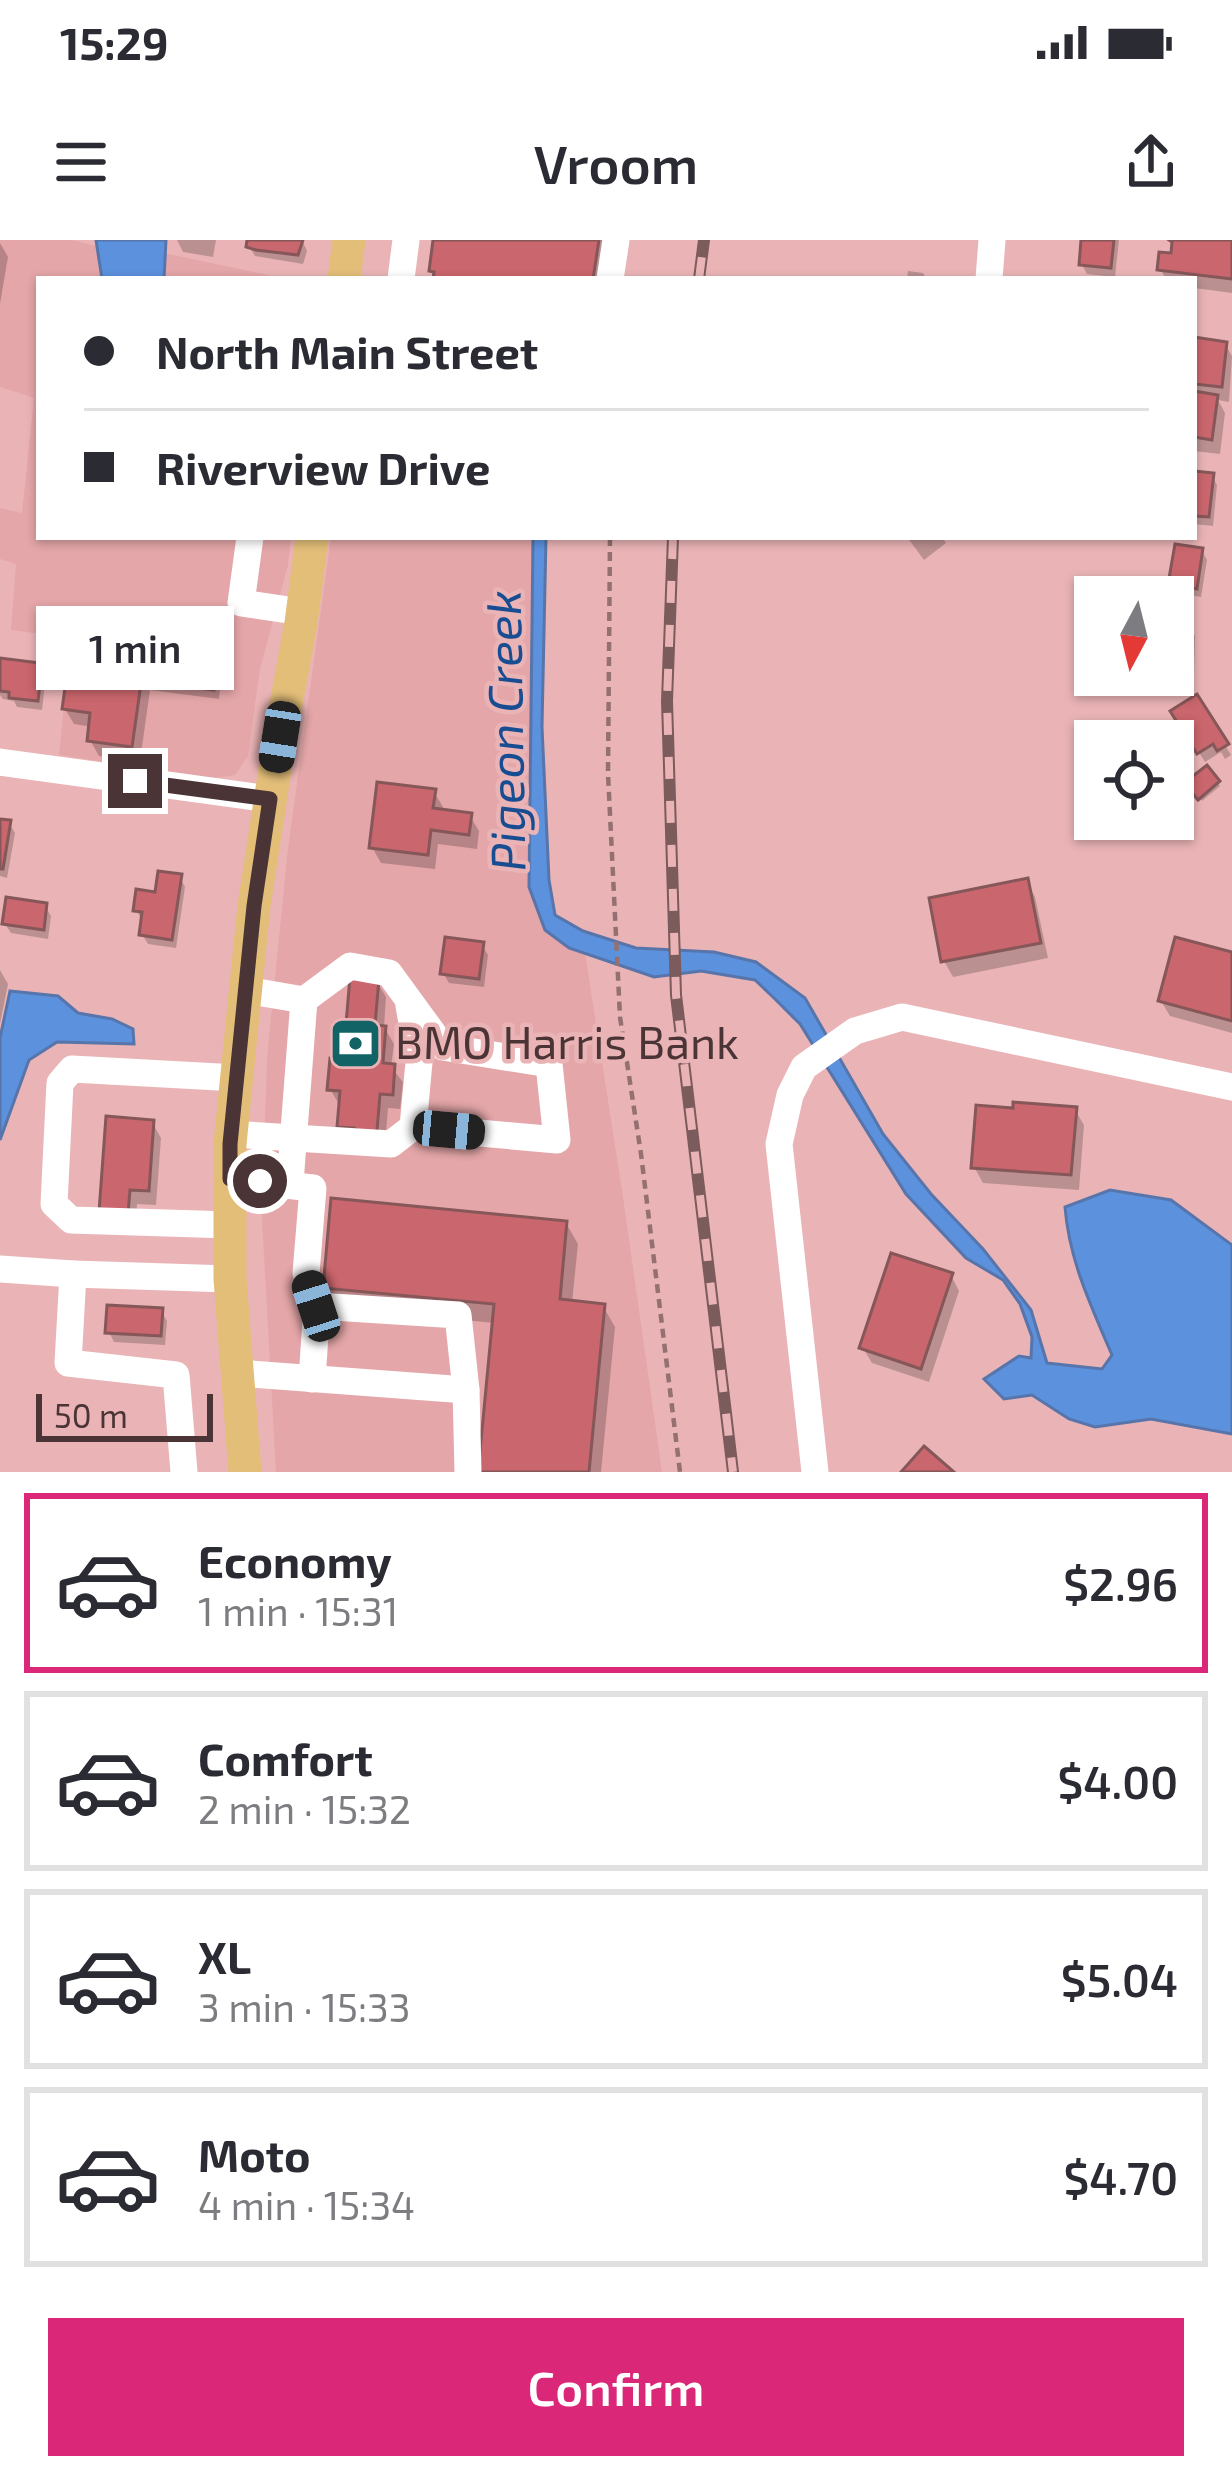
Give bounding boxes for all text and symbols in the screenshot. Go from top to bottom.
text: 15:29 [60,15,169,69]
icon: menu [48,129,114,195]
icon: share [1118,129,1184,195]
text: Vroom [534,130,698,195]
text: North Main Street [156,324,538,378]
text: Riverview Drive [156,440,490,494]
north arrow [1074,576,1194,696]
map controls [1074,576,1194,840]
water label: Pigeon Creek [473,590,535,872]
callout: 1 min [36,607,234,691]
text: 1 min [89,624,181,671]
car [257,699,303,775]
button: locate [1074,720,1194,840]
route end [108,754,162,808]
place label: BMO Harris Bank [395,1014,739,1068]
bank icon: BMO Harris Bank [328,1015,384,1071]
car [412,1109,486,1151]
route start [233,1154,287,1208]
car [288,1266,344,1346]
scale bar [36,1388,213,1441]
text: 50 m [54,1395,128,1435]
icon: car [54,1529,162,1637]
text: Economy [198,1533,392,1587]
text: $2.96 [1063,1556,1178,1610]
text: 1 min · 15:31 [198,1587,398,1634]
icon: car [54,1727,162,1835]
text: Comfort [198,1731,373,1785]
text: $4.00 [1058,1754,1178,1808]
text: 2 min · 15:32 [198,1785,411,1832]
icon: car [54,1925,162,2033]
text: XL [198,1929,251,1983]
text: $5.04 [1061,1952,1178,2006]
text: 3 min · 15:33 [198,1983,410,2030]
icon: car [54,2123,162,2231]
text: Moto [198,2127,311,2181]
text: $4.70 [1063,2150,1178,2204]
text: 4 min · 15:34 [198,2181,415,2228]
button: Confirm [48,2318,1184,2456]

